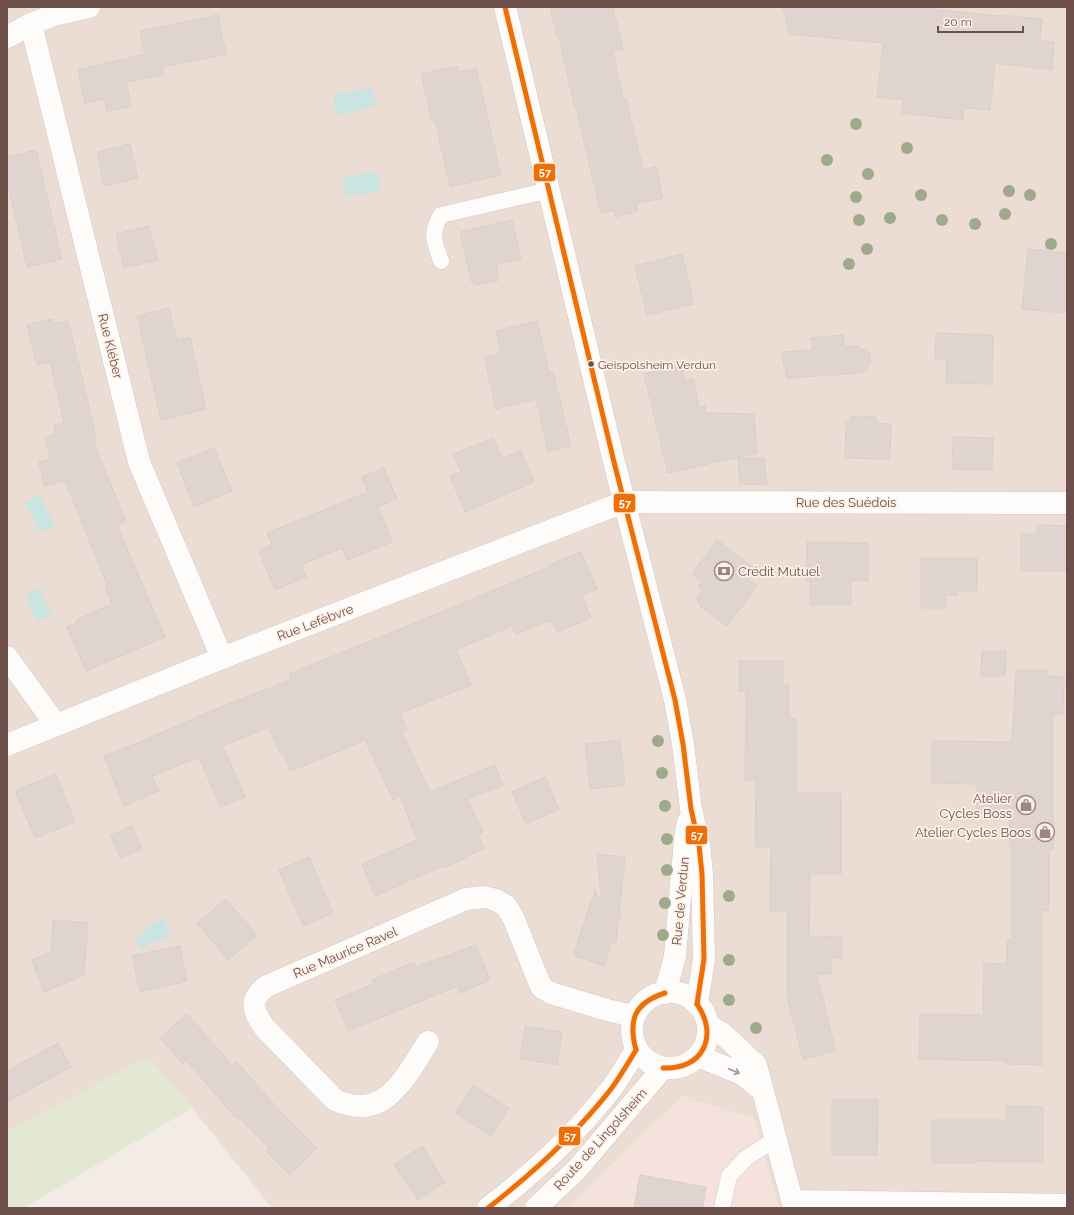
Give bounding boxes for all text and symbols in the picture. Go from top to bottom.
scale bar [938,8,1023,34]
text: 20 m [944,15,972,29]
line badge: 57 [533,163,556,182]
text: 57 [539,166,552,179]
street label: Rue Kléber [95,312,126,381]
place label: Geispolsheim Verdun [598,358,716,372]
marker: Geispolsheim Verdun [586,359,596,369]
line badge: 57 [613,493,636,513]
street label: Rue des Suédois [796,495,896,510]
text: 57 [619,497,632,510]
bank icon: Crédit Mutuel [713,560,735,582]
place label: Crédit Mutuel [738,564,820,579]
street label: Rue Lefèbvre [275,601,356,644]
place label: Atelier Cycles Boss [939,791,1012,821]
shop icon: Atelier Cycles Boss [1015,794,1037,816]
shop icon: Atelier Cycles Boos [1034,821,1056,843]
line badge: 57 [685,825,708,845]
place label: Atelier Cycles Boos [915,825,1031,840]
text: 57 [691,829,704,842]
street label: Rue de Verdun [669,856,692,946]
street label: Rue Maurice Ravel [291,924,400,981]
one-way arrow [727,1068,739,1075]
street label: Route de Lingolsheim [551,1085,650,1193]
line badge: 57 [558,1126,581,1146]
text: 57 [564,1130,577,1143]

